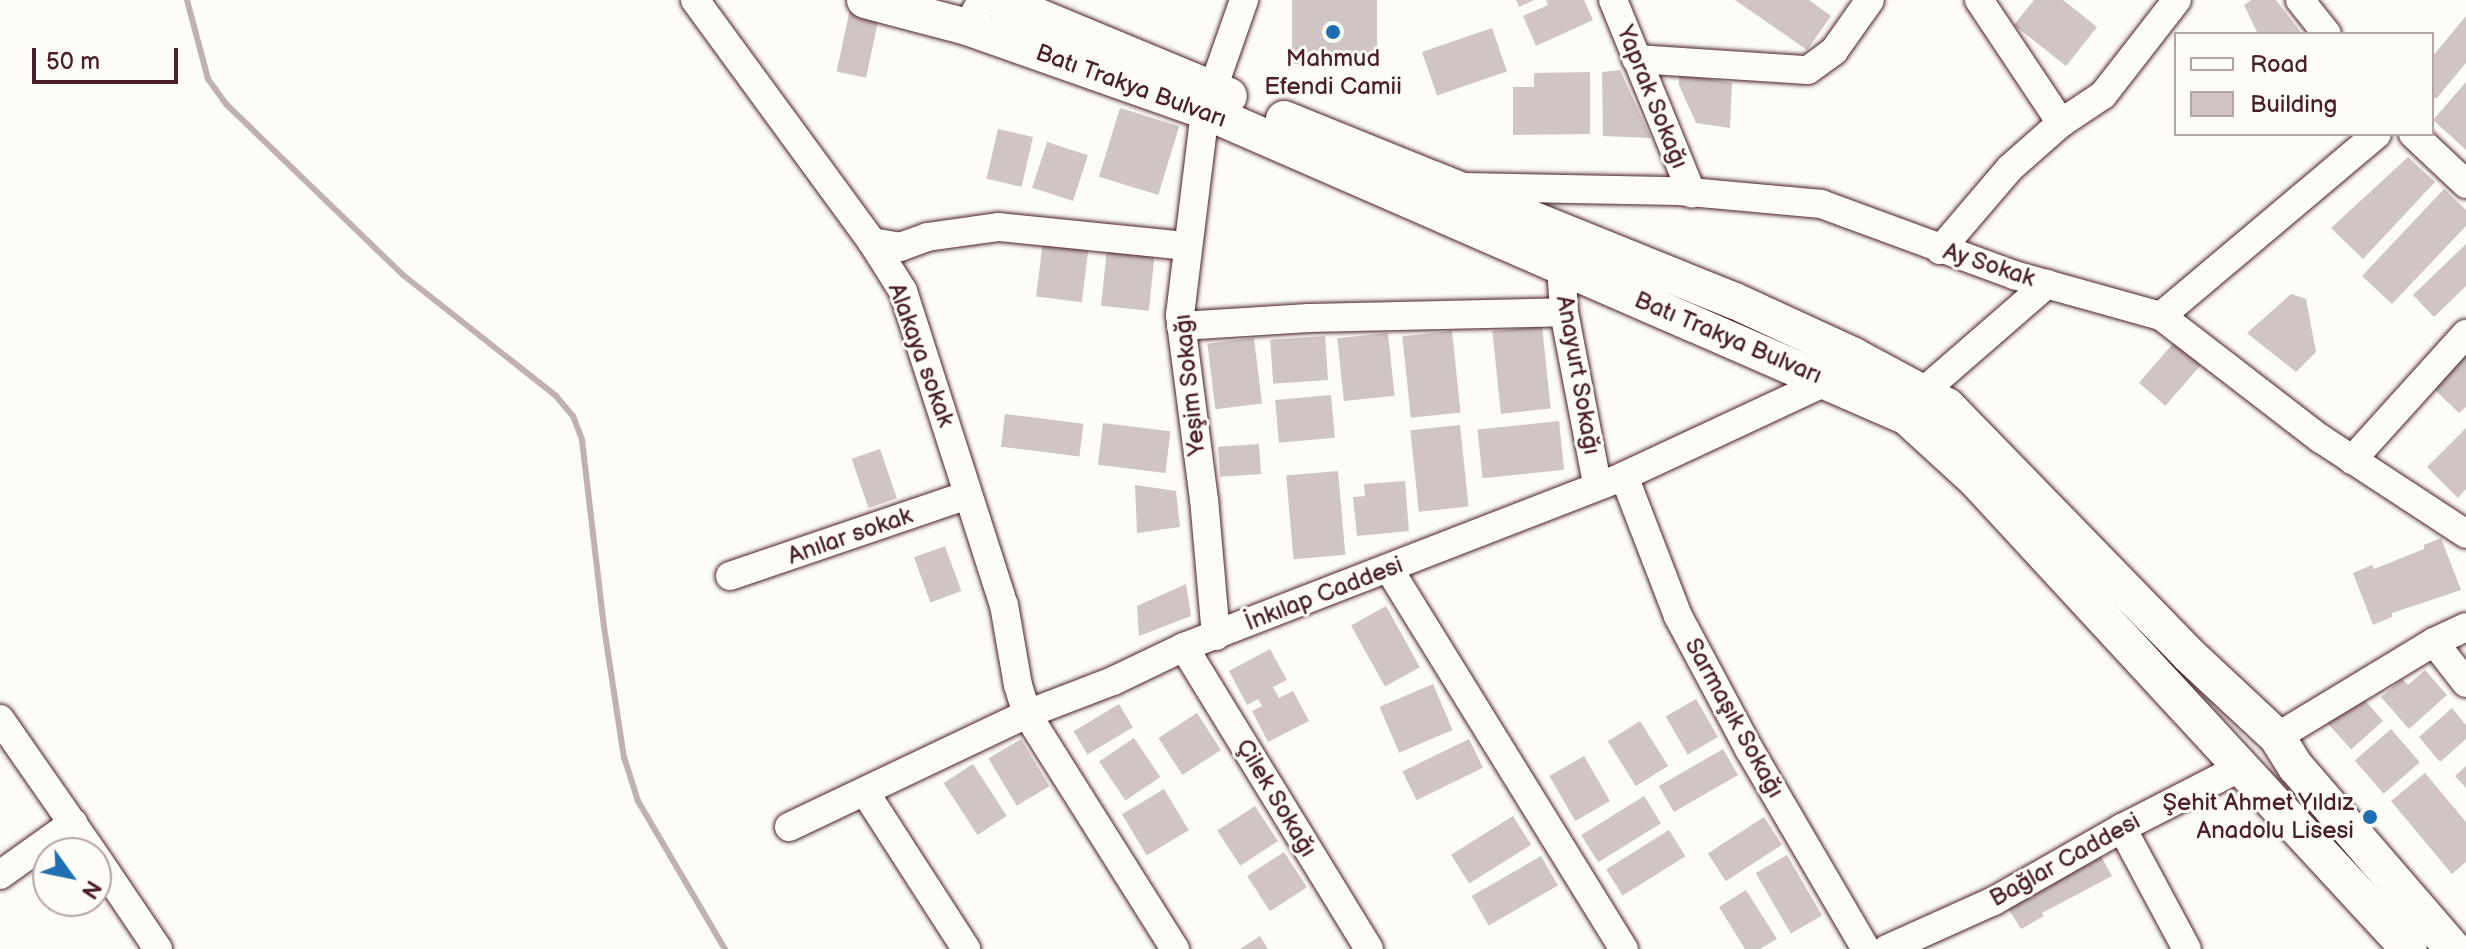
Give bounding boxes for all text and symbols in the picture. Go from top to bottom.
street label: Yaprak Sokağı [1610,21,1694,173]
marker: Mahmud Efendi Camii [1324,23,1342,41]
scale bar [36,32,182,82]
legend [2174,32,2434,136]
street label: Batı Trakya Bulvarı [1031,38,1231,134]
place label: Mahmud Efendi Camii [1264,45,1402,101]
text: 50 m [46,47,100,76]
text: Road [2250,50,2308,79]
text: Building [2250,90,2337,119]
street label: Ay Sokak [1939,236,2039,294]
street label: Alakaya sokak [882,279,960,431]
street label: Batı Trakya Bulvarı [1630,285,1826,391]
street label: Anayurt Sokağı [1550,293,1606,457]
street label: Yeşim Sokağı [1168,313,1212,457]
street label: Anılar sokak [784,501,916,571]
street label: İnkılap Caddesi [1241,551,1407,637]
street label: Sarmaşık Sokağı [1678,633,1790,803]
street label: Çilek Sokağı [1229,734,1323,862]
place label: Şehit Ahmet Yıldız Anadolu Lisesi [2161,789,2354,845]
street label: Bağlar Caddesi [1985,807,2145,913]
marker: Şehit Ahmet Yıldız Anadolu Lisesi [2361,808,2379,826]
north arrow [32,837,112,917]
text: N [75,875,107,904]

